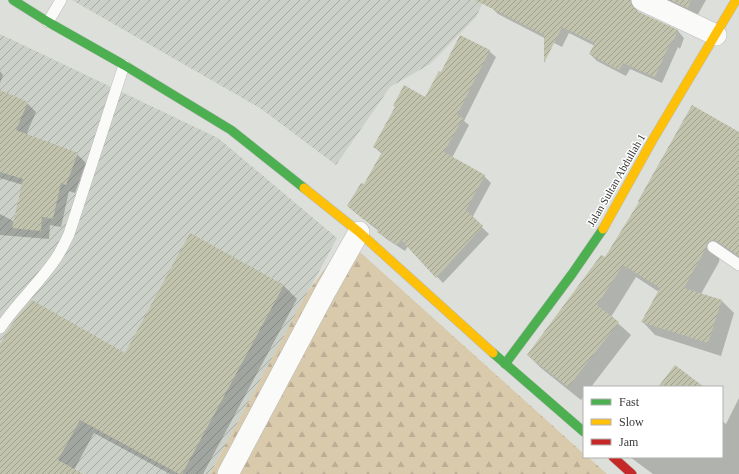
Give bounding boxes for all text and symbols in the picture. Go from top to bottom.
street label: Jalan Sultan Abdullah 1 [585,132,647,228]
legend [583,386,723,458]
text: Fast [619,395,640,409]
text: Slow [619,415,644,429]
text: Jam [619,435,639,449]

